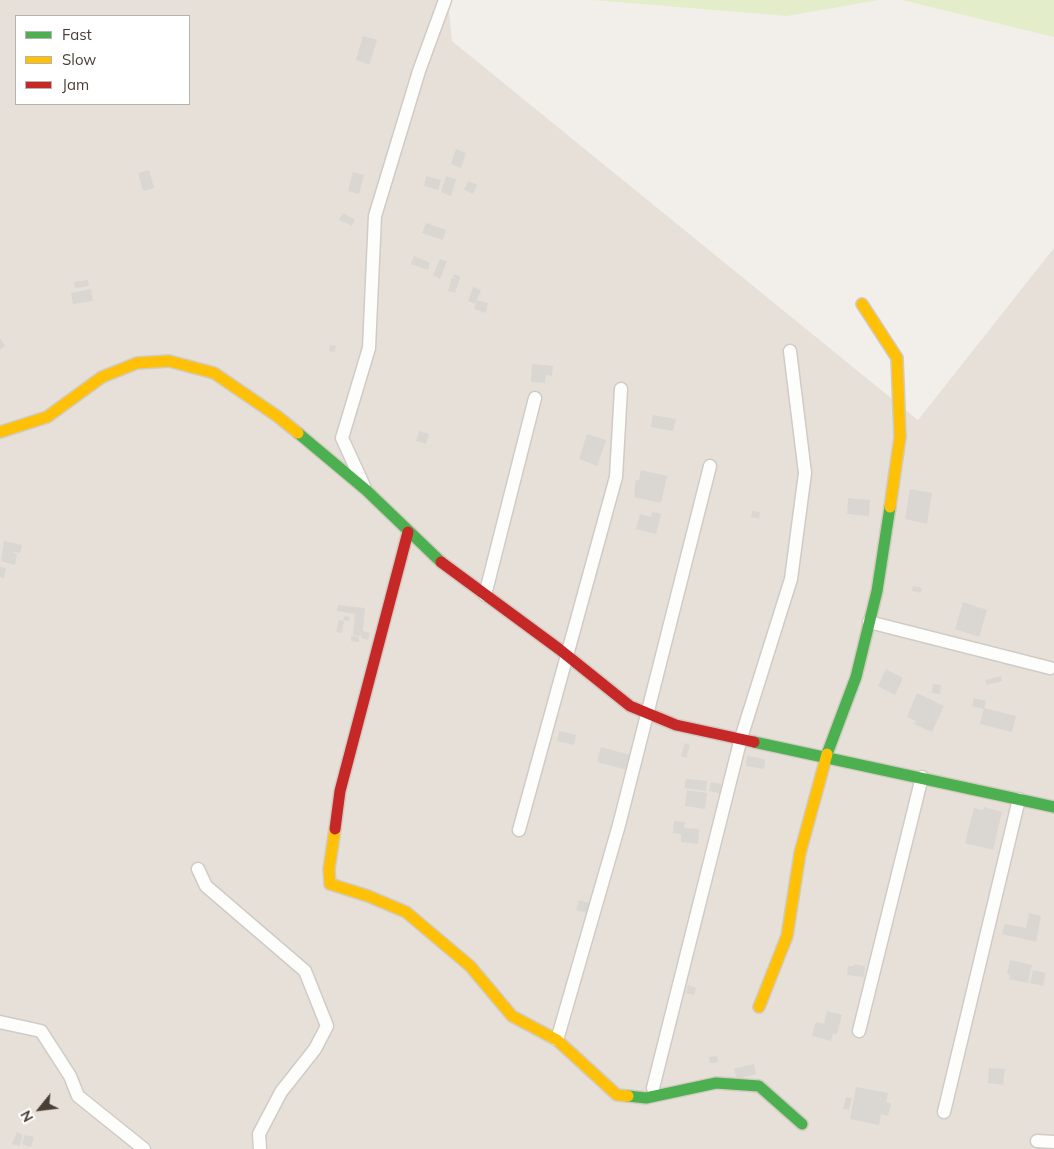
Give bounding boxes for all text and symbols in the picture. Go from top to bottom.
legend [15,15,190,105]
text: Fast [62,25,92,44]
text: Slow [62,50,96,69]
text: Jam [62,75,89,94]
north arrow [15,1084,65,1134]
text: N [16,1107,37,1125]

